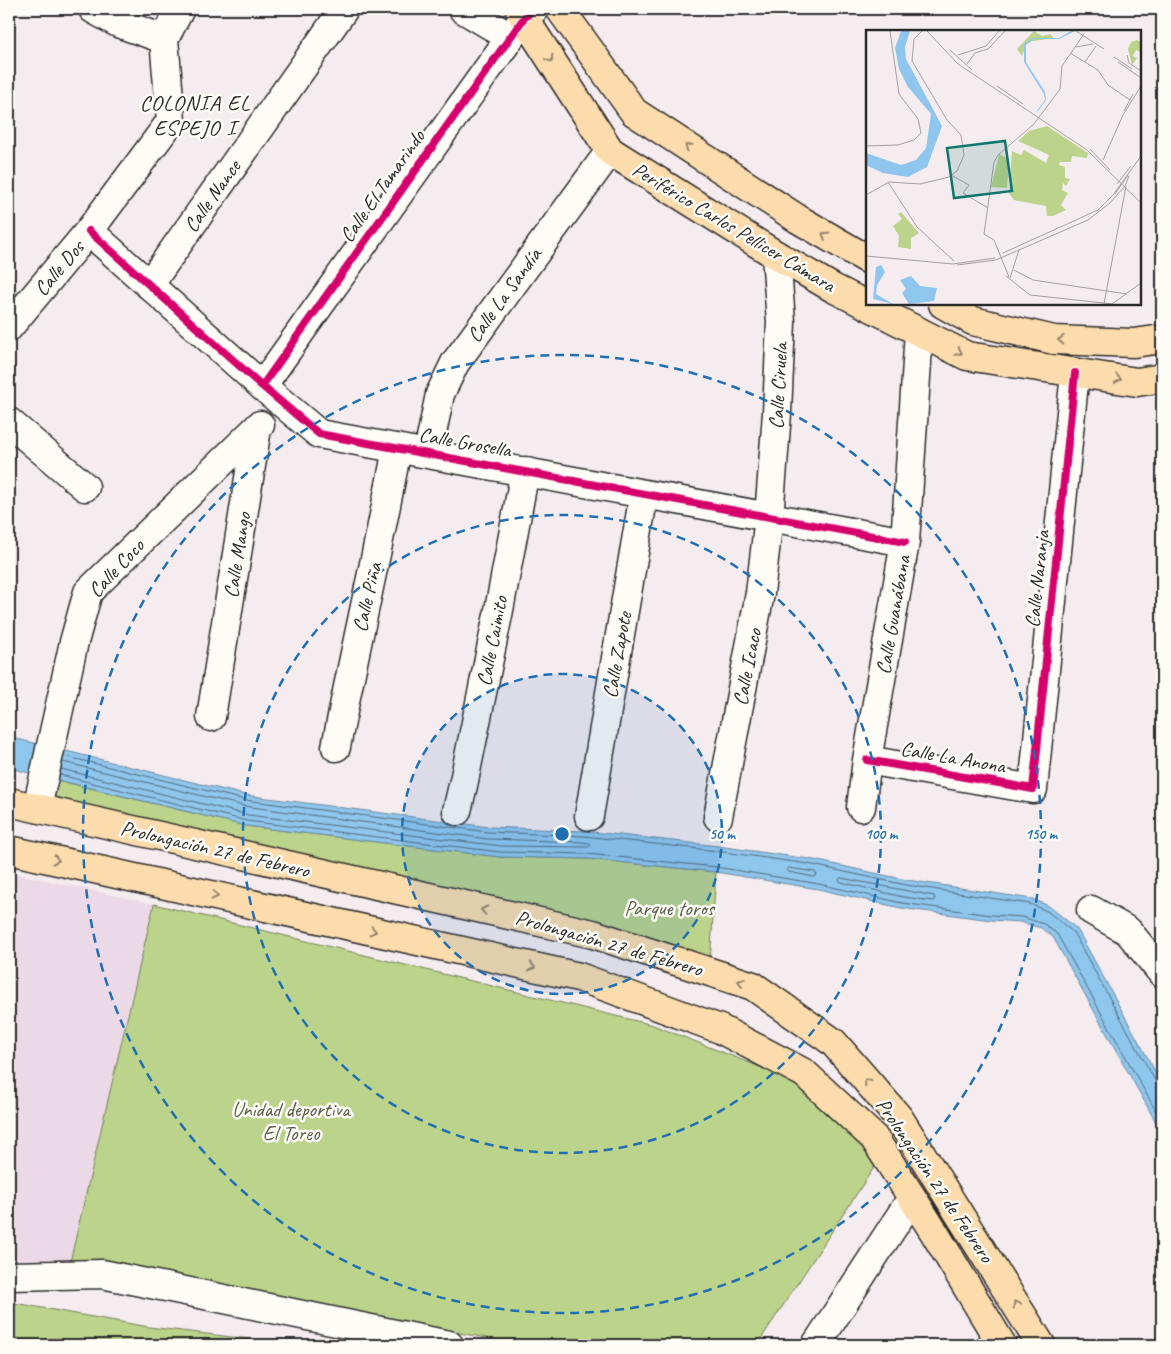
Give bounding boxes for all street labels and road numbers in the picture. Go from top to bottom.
street label: Calle El Tamarindo [334,123,431,247]
street label: Calle Nance [178,153,248,237]
street label: Periférico Carlos Pellicer Cámara [628,156,841,299]
street label: Calle Dos [28,233,91,301]
street label: Calle La Sandía [461,241,548,347]
street label: Calle Ciruela [763,340,793,430]
street label: Calle Grosella [417,421,515,463]
street label: Calle Mango [217,509,257,600]
street label: Calle Naranja [1019,528,1055,629]
street label: Calle Coco [82,532,151,603]
street label: Calle Guanábana [870,552,917,676]
street label: Calle Piña [346,558,388,634]
street label: Calle Caimito [471,592,514,688]
street label: Calle Zapote [597,609,638,700]
street label: Calle Icaco [727,625,767,708]
street label: Calle La Anona [899,735,1009,779]
street label: Prolongación 27 de Febrero [118,815,313,884]
street label: Prolongación 27 de Febrero [513,904,707,983]
street label: Prolongación 27 de Febrero [870,1093,1001,1269]

